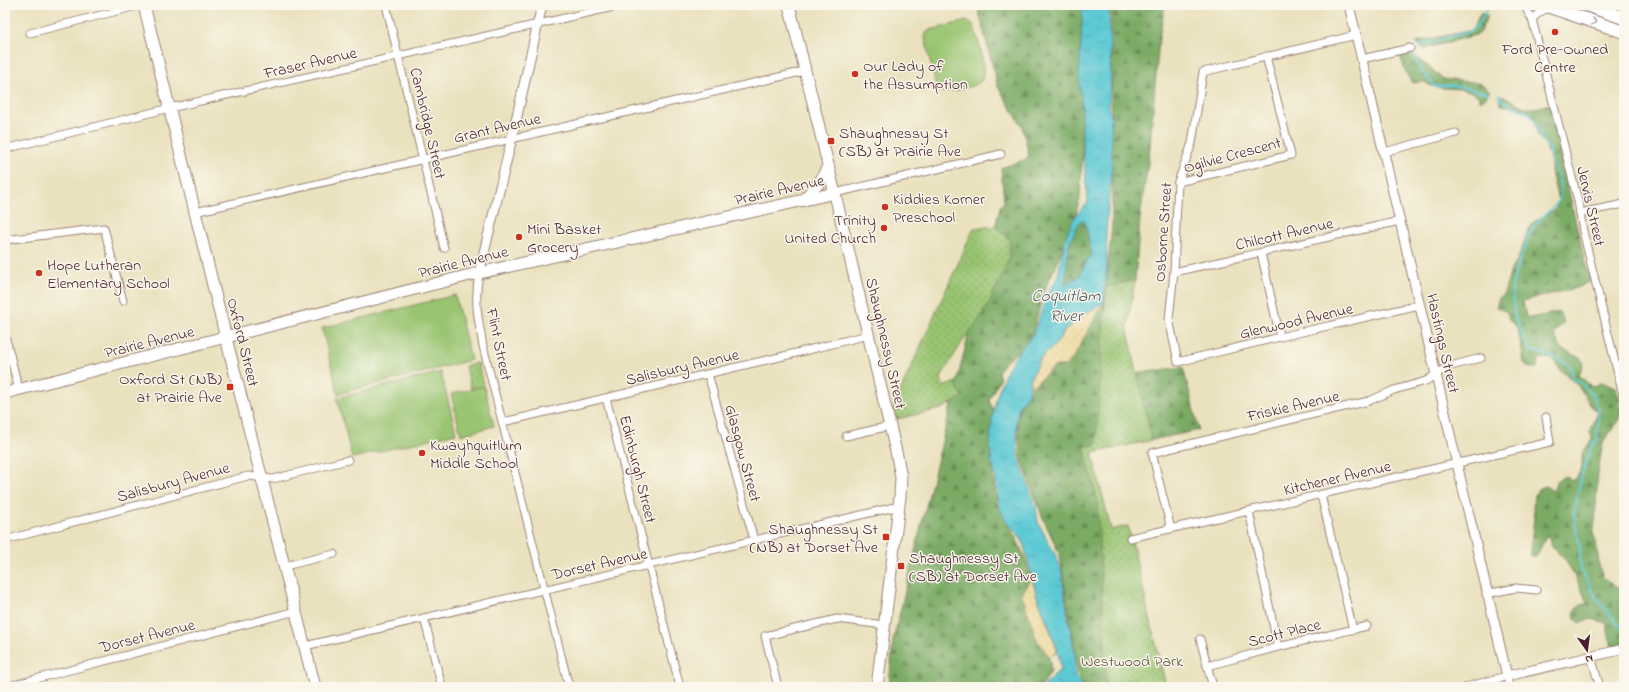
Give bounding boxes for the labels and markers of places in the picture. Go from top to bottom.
marker: Ford Pre-Owned Centre [1550,27,1560,37]
place label: Ford Pre-Owned Centre [1501,38,1608,80]
place label: Our Lady of the Assumption [863,55,968,97]
marker: Our Lady of the Assumption [850,69,860,79]
place label: Shaughnessy St (SB) at Prairie Ave [839,122,962,164]
marker: Shaughnessy St (SB) at Prairie Ave [826,136,836,146]
place label: Kiddies Korner Preschool [893,188,985,230]
marker: Kiddies Korner Preschool [880,202,890,212]
place label: Trinity United Church [784,209,876,251]
place label: Mini Basket Grocery [527,218,602,260]
marker: Trinity United Church [879,223,889,233]
marker: Mini Basket Grocery [514,232,524,242]
place label: Hope Lutheran Elementary School [47,254,170,296]
marker: Hope Lutheran Elementary School [34,268,44,278]
place label: Oxford St (NB) at Prairie Ave [119,368,223,410]
marker: Oxford St (NB) at Prairie Ave [225,382,235,392]
place label: Kwayhquitlum Middle School [430,434,522,476]
marker: Kwayhquitlum Middle School [417,448,427,458]
place label: Shaughnessy St (NB) at Dorset Ave [750,518,879,560]
marker: Shaughnessy St (NB) at Dorset Ave [881,532,891,542]
place label: Shaughnessy St (SB) at Dorset Ave [909,547,1038,589]
marker: Shaughnessy St (SB) at Dorset Ave [896,561,906,571]

